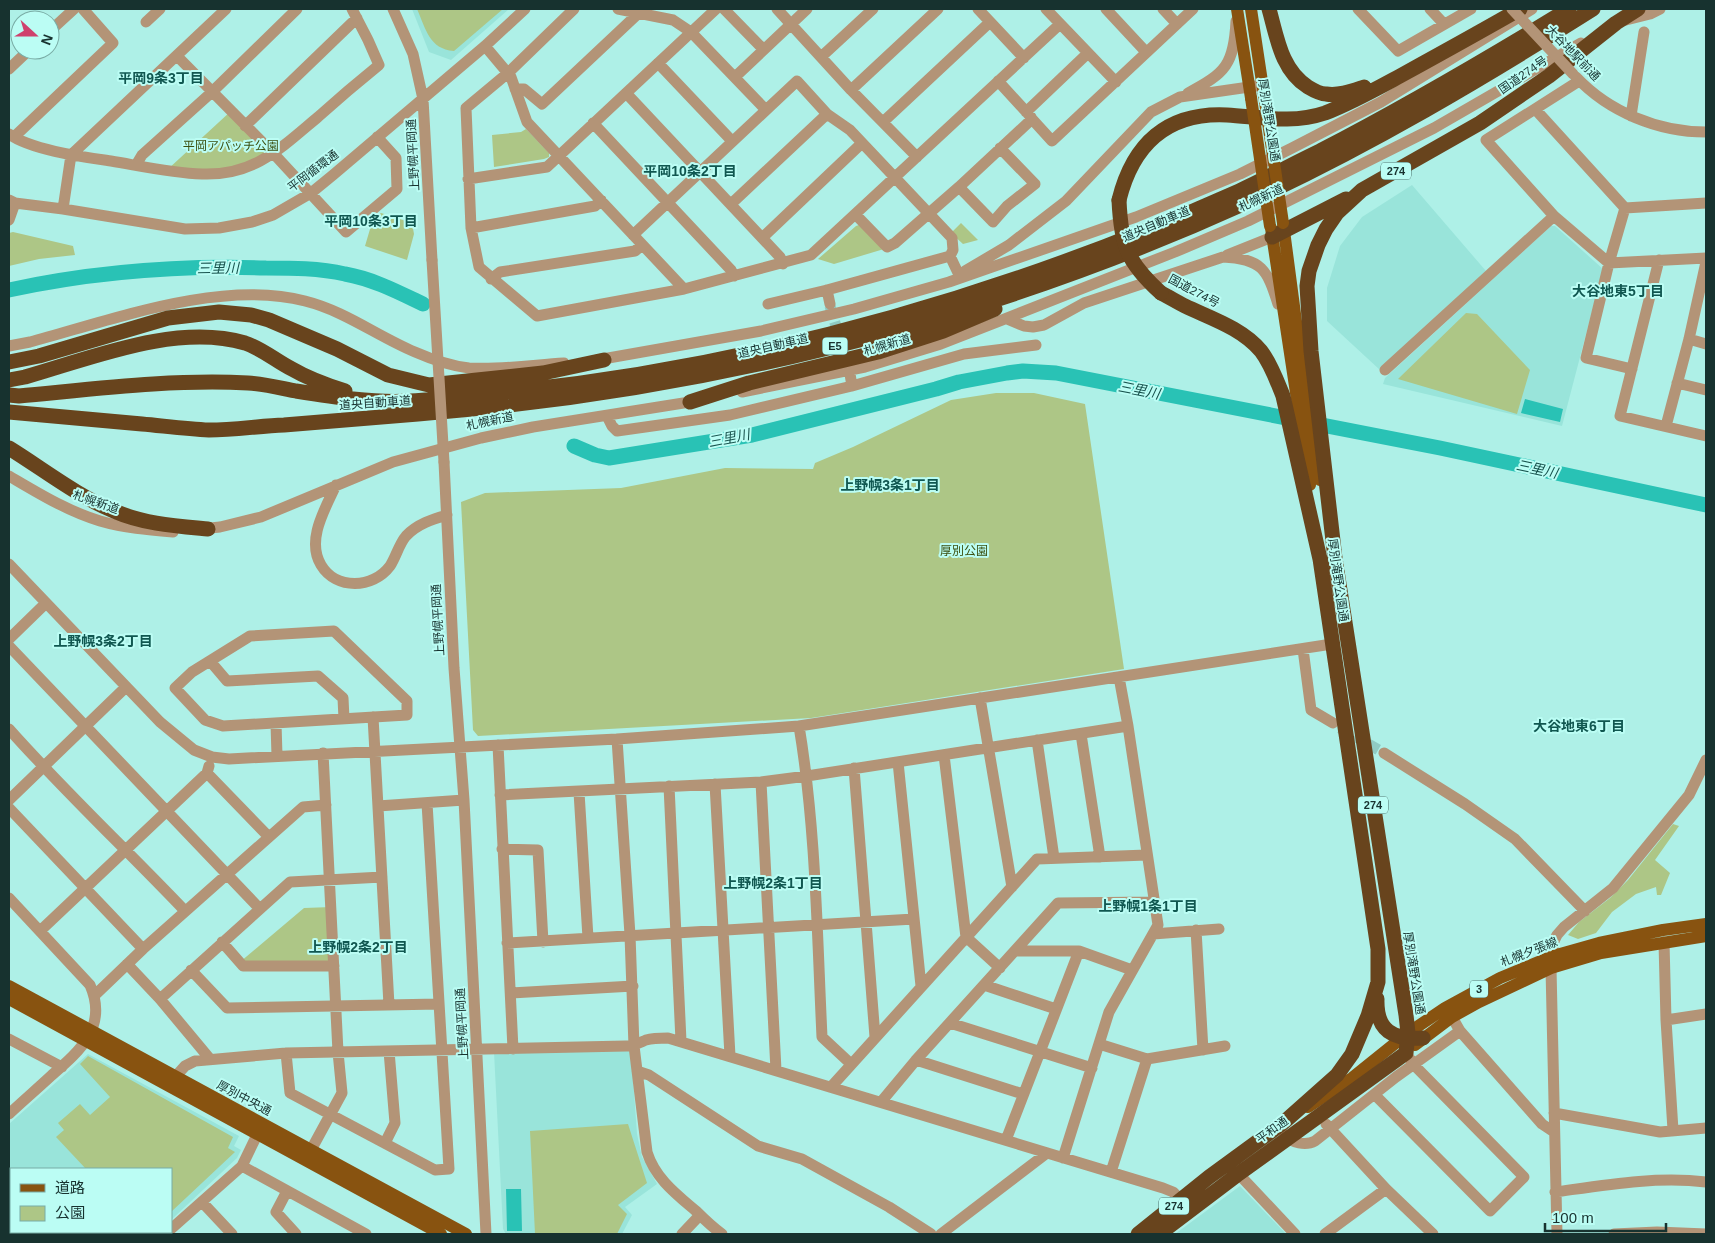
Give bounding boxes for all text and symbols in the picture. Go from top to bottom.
north arrow [10,10,60,60]
street label: 大谷地駅前通 [1543,22,1603,84]
text: N [38,32,56,47]
street label: 国道274号 [1496,53,1550,97]
district label: 平岡9条3丁目 [118,70,204,86]
street label: 厚別滝野公園通 [1256,77,1282,163]
street label: 上野幌平岡通 [404,119,422,191]
park label: 平岡アパッチ公園 [183,139,279,153]
street label: 平岡循環通 [285,147,341,195]
road number: 274 [1381,162,1411,180]
district label: 平岡10条2丁目 [643,163,737,179]
street label: 札幌新道 [1236,182,1286,214]
street label: 道央自動車道 [1120,203,1192,245]
district label: 平岡10条3丁目 [324,213,418,229]
water label: 三里川 [197,260,241,276]
street label: 国道274号 [1166,272,1222,310]
district label: 大谷地東5丁目 [1572,283,1664,299]
street label: 道央自動車道 [736,331,810,361]
street label: 札幌新道 [862,332,912,358]
road number: E5 [822,338,848,354]
water label: 三里川 [1117,378,1163,402]
street label: 道央自動車道 [339,394,411,412]
street label: 札幌新道 [465,409,515,433]
water label: 三里川 [707,426,753,450]
water label: 三里川 [1515,457,1561,482]
district label: 上野幌3条1丁目 [840,477,940,493]
street label: 札幌新道 [71,488,121,516]
street label: 厚別滝野公園通 [1325,537,1351,623]
park label: 厚別公園 [940,544,988,558]
street label: 上野幌平岡通 [429,584,447,656]
district label: 上野幌3条2丁目 [53,633,153,649]
district label: 大谷地東6丁目 [1533,718,1625,734]
road number: 274 [1358,796,1388,814]
district label: 上野幌2条1丁目 [723,875,823,891]
district label: 上野幌1条1丁目 [1098,898,1198,914]
street label: 厚別滝野公園通 [1401,930,1427,1016]
street label: 札幌夕張線 [1498,935,1560,969]
district label: 上野幌2条2丁目 [308,939,408,955]
road number: 3 [1470,981,1488,998]
street label: 上野幌平岡通 [453,988,471,1060]
street label: 厚別中央通 [214,1078,274,1118]
street label: 平和通 [1253,1114,1291,1146]
legend [10,1168,172,1233]
text: 道路 [55,1179,85,1196]
road number: 274 [1159,1198,1189,1214]
scale bar [1545,1200,1666,1232]
text: 公園 [55,1204,85,1221]
text: 100 m [1552,1209,1594,1226]

